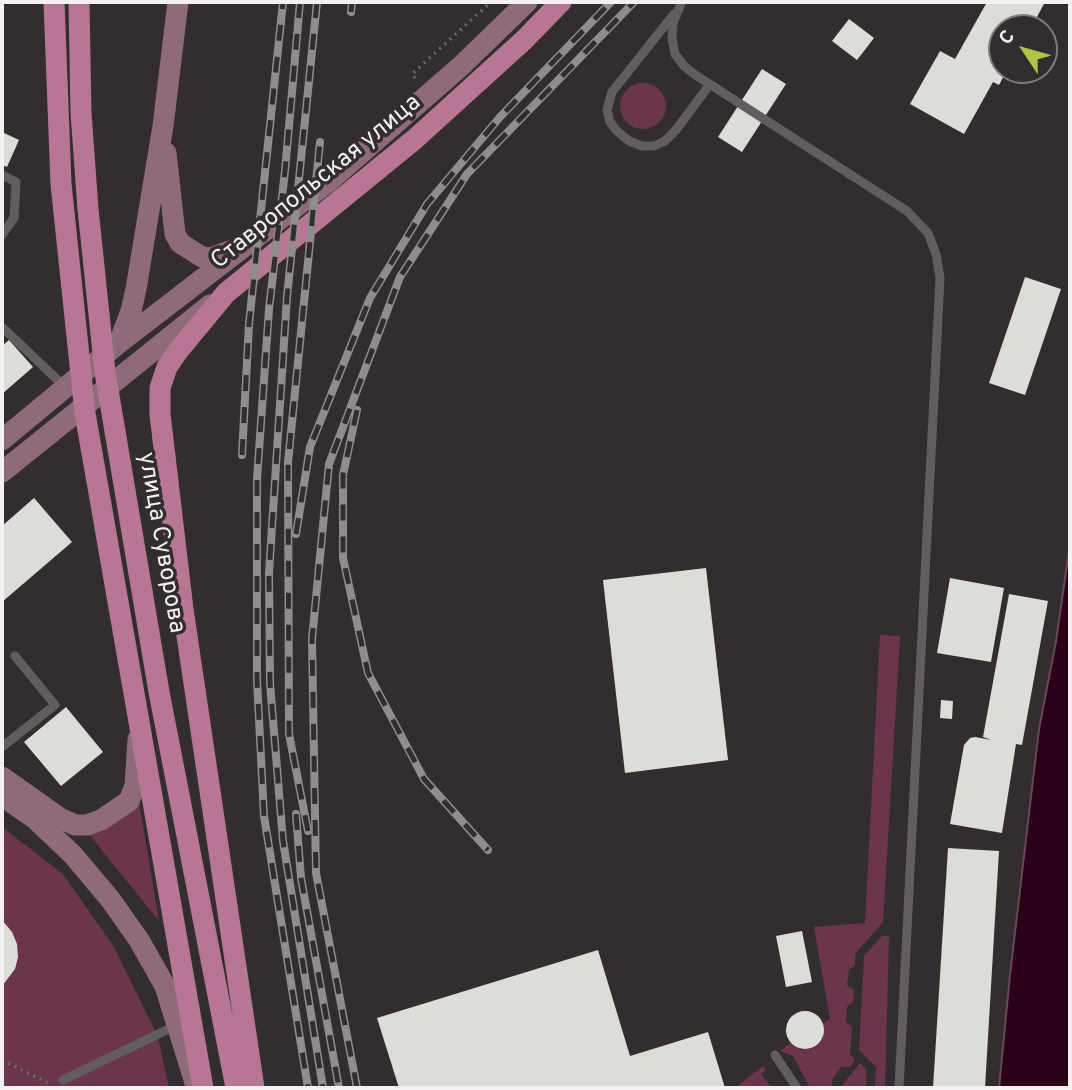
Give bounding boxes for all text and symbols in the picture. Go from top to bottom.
north arrow [988,14,1058,84]
text: С [994,26,1021,50]
street label: Ставропольская улица [206,90,428,276]
street label: улица Суворова [130,450,190,636]

